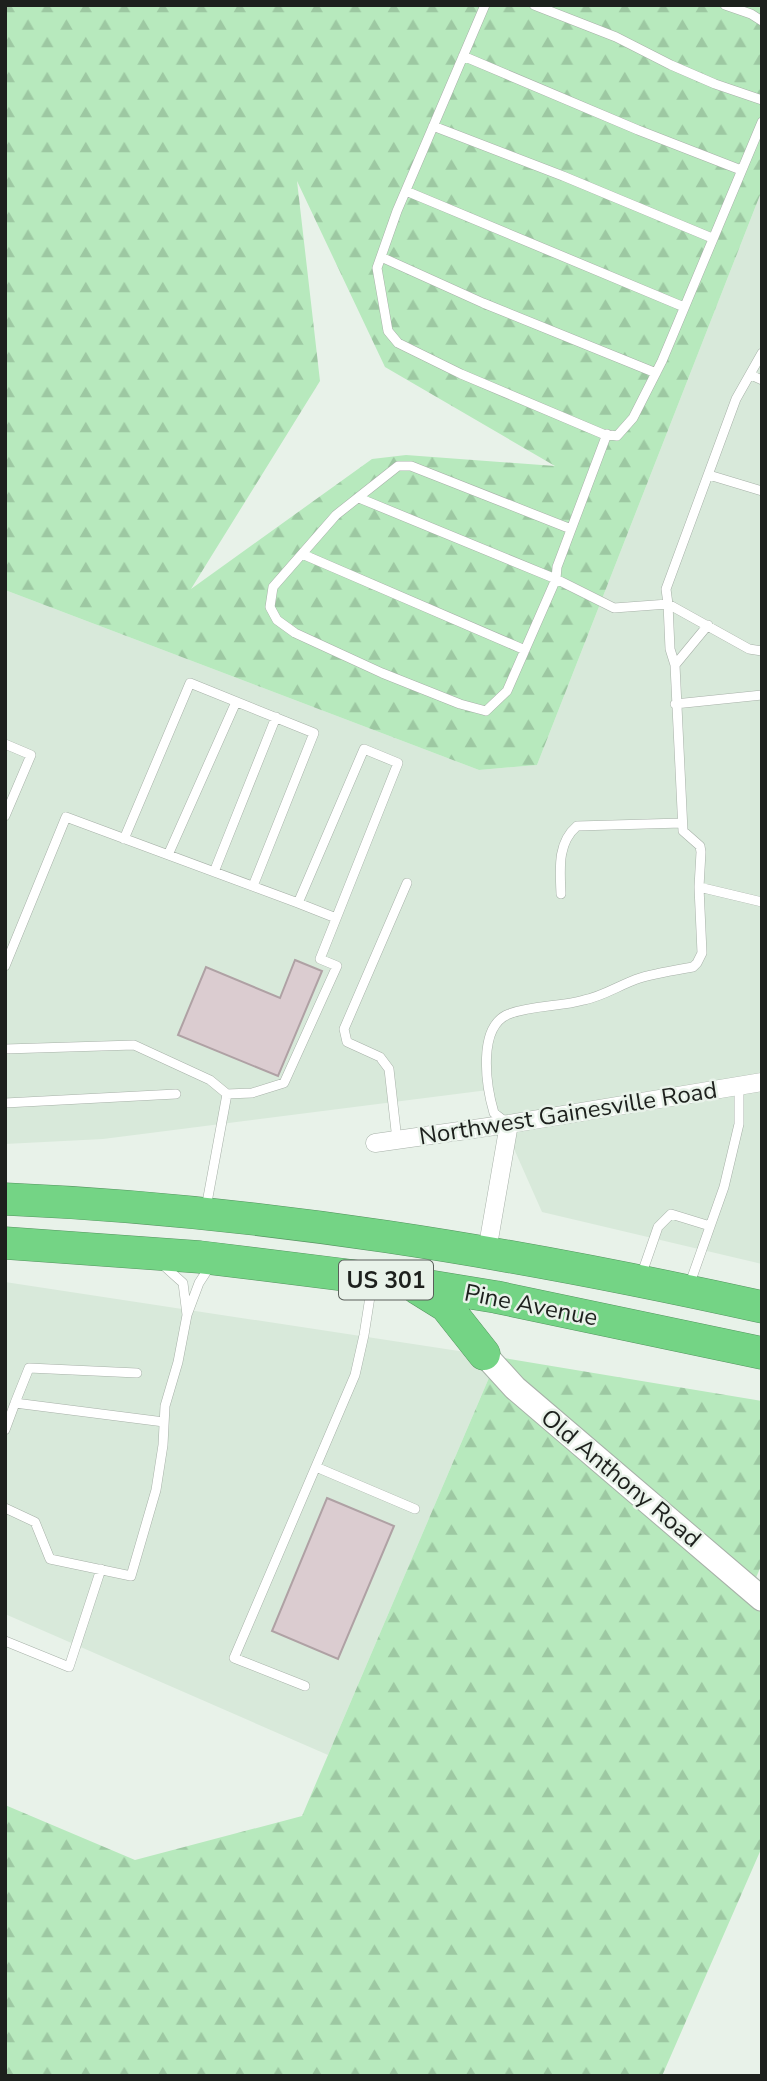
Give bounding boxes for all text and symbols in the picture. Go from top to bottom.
street label: Northwest Gainesville Road [417,1074,719,1152]
road number: US 301 [339,1260,433,1300]
street label: Pine Avenue [462,1276,600,1334]
street label: Old Anthony Road [534,1401,708,1555]

